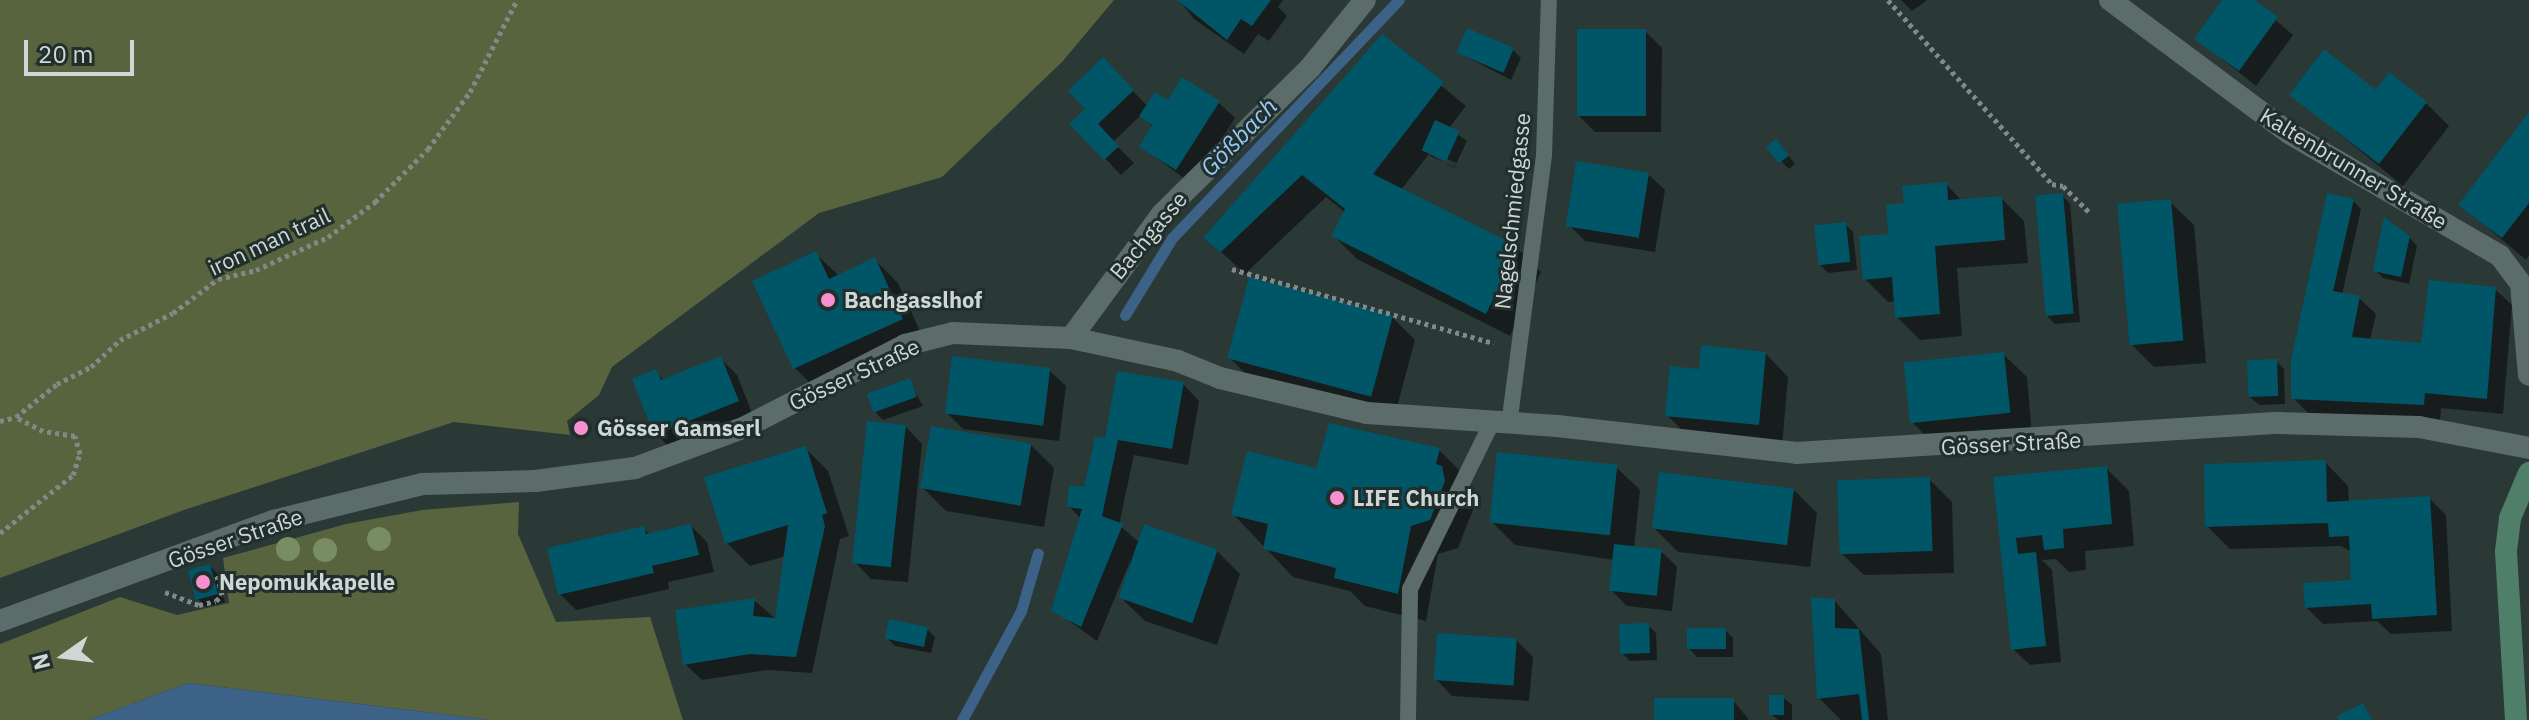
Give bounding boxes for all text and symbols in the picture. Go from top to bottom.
scale bar [28,24,138,74]
text: 20 m [38,38,93,70]
water label: Gößbach [1195,92,1283,182]
street label: Kaltenbrunner Straße [2256,102,2452,234]
street label: Nagelschmiedgasse [1489,111,1535,311]
street label: Bachgasse [1104,186,1192,284]
street label: iron man trail [204,201,334,281]
place label: Bachgasslhof [844,287,982,313]
marker: Bachgasslhof [819,291,837,309]
street label: Gösser Straße [785,332,923,416]
place label: Gösser Gamserl [597,415,761,441]
marker: Gösser Gamserl [572,419,590,437]
street label: Gösser Straße [1940,426,2082,460]
place label: LIFE Church [1353,485,1479,511]
marker: LIFE Church [1328,489,1346,507]
street label: Gösser Straße [164,503,306,573]
place label: Nepomukkapelle [219,569,395,595]
marker: Nepomukkapelle [194,573,212,591]
north arrow [24,616,104,696]
text: N [24,651,56,673]

